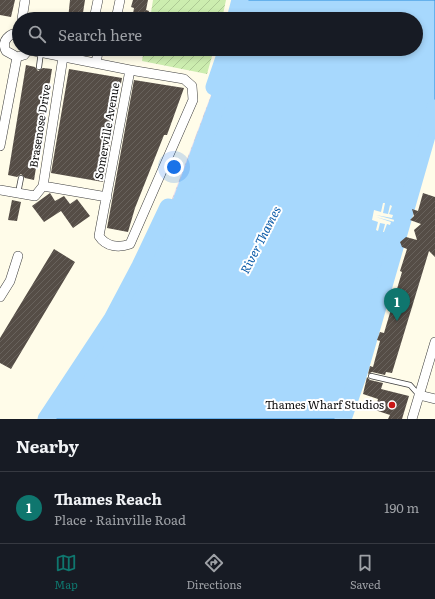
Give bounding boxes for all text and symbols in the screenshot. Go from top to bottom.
search box [12,12,423,56]
icon: search [26,23,48,45]
text: Search here [58,23,142,46]
street label: Somerville Avenue [90,81,122,181]
street label: Brasenose Drive [25,83,54,169]
your location [164,157,184,177]
water label: River Thames [235,203,285,277]
pin: 1 [384,288,410,321]
place label: Thames Wharf Studios [265,396,384,412]
marker: Thames Wharf Studios [387,400,397,410]
text: Nearby [16,433,79,458]
text: Thames Reach [54,487,162,510]
text: 1 [26,498,32,517]
text: 190 m [384,498,419,517]
text: Place · Rainville Road [54,510,186,529]
tab: Map [54,552,78,592]
tab: Directions [186,552,241,592]
tab: Saved [350,552,381,592]

